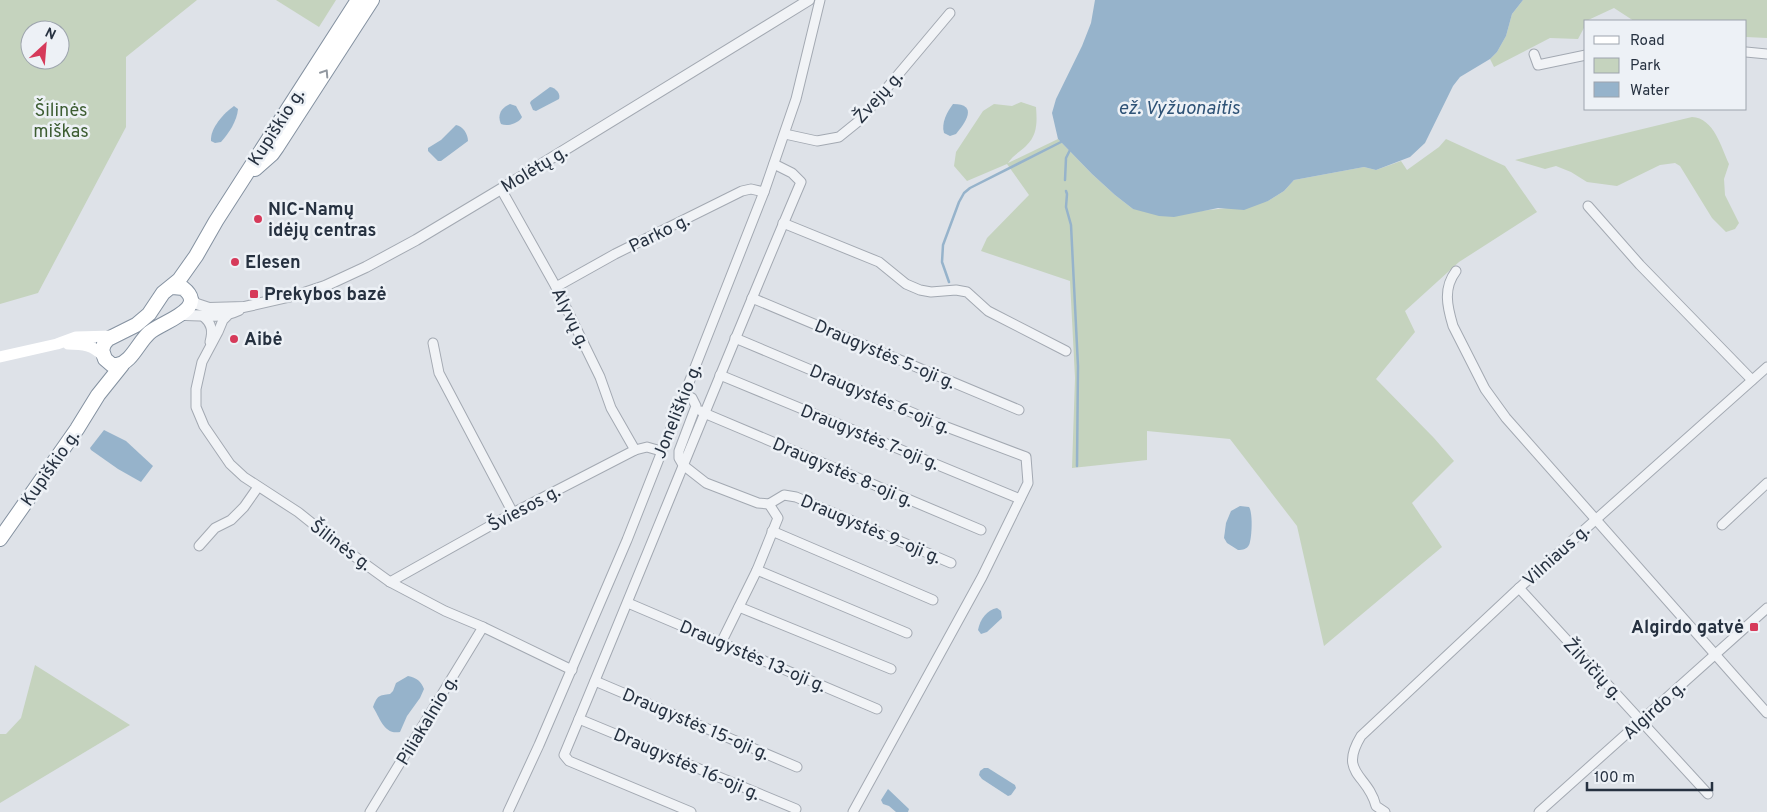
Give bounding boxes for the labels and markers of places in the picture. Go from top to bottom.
place label: NIC-Namų idėjų centras [268,199,376,243]
marker: NIC-Namų idėjų centras [252,213,264,225]
place label: Elesen [245,252,301,275]
marker: Elesen [229,256,241,268]
place label: Prekybos bazė [264,284,387,307]
marker: Prekybos bazė [248,288,260,300]
place label: Aibė [244,329,283,352]
marker: Aibė [228,333,240,345]
place label: Algirdo gatvė [1631,617,1744,640]
marker: Algirdo gatvė [1748,621,1760,633]

